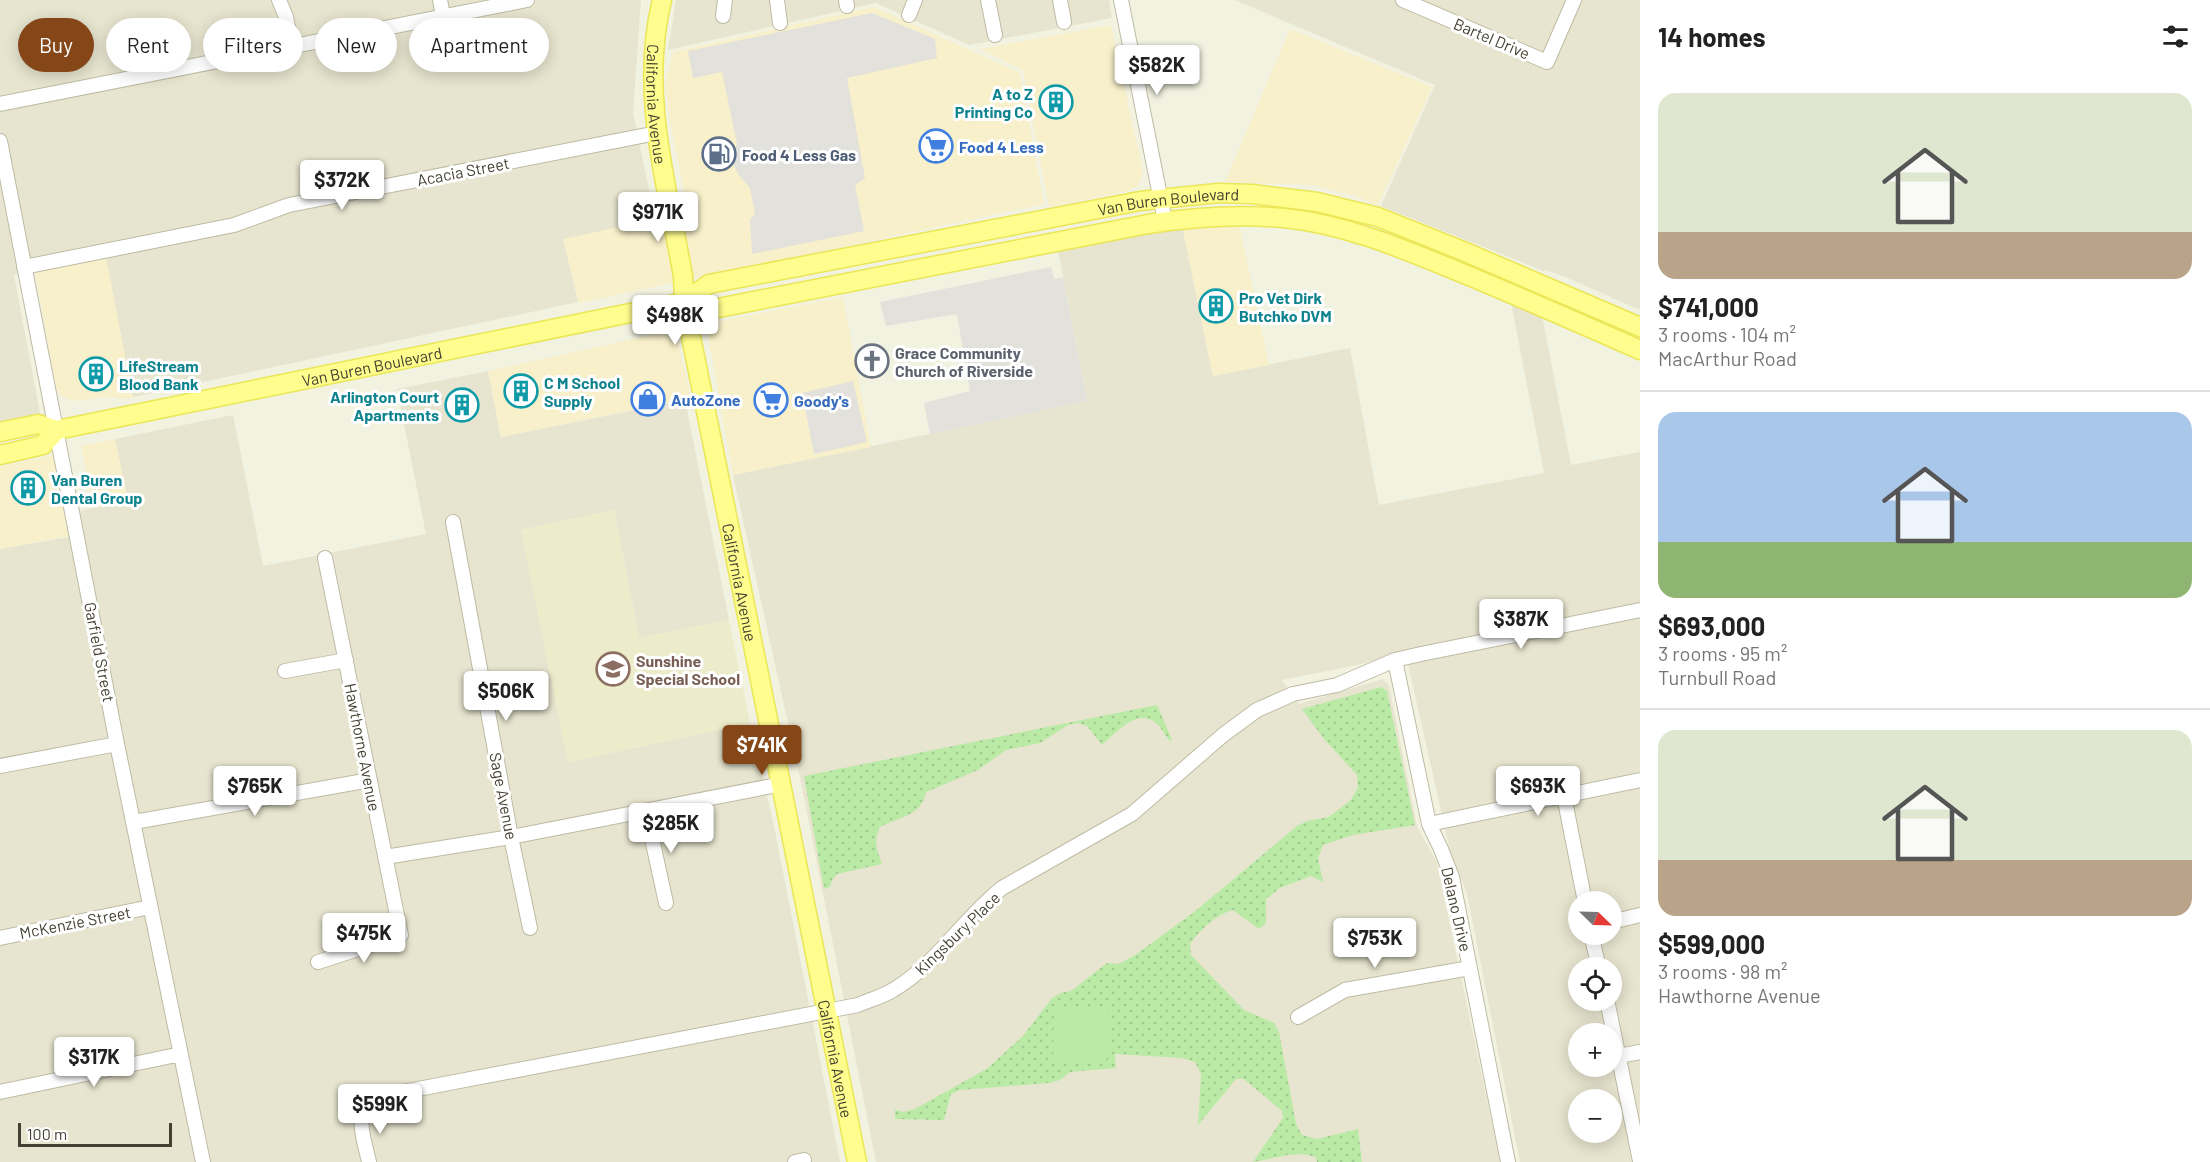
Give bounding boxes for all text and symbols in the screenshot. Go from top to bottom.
street label: Bartel Drive [1451,13,1533,63]
chip: Buy [18,18,94,72]
chip: Rent [106,18,191,72]
chip: Filters [203,18,303,72]
chip: New [315,18,397,72]
chip: Apartment [409,18,549,72]
icon: filters [2159,20,2192,53]
text: 14 homes [1658,21,1765,52]
street label: California Avenue [644,44,671,165]
pin: $582K [1115,45,1199,96]
text: $582K [1129,52,1185,76]
place label: A to Z Printing Co [955,84,1033,121]
building icon: A to Z Printing Co [1038,84,1074,120]
supermarket icon: Food 4 Less [918,128,954,164]
icon: home [1871,132,1979,240]
fuel station icon: Food 4 Less Gas [701,136,737,172]
place label: Food 4 Less [959,137,1044,156]
place label: Food 4 Less Gas [742,145,856,164]
street label: Acacia Street [415,153,511,189]
pin: $372K [300,160,384,211]
text: $372K [314,167,370,191]
street label: Van Buren Boulevard [1096,183,1239,218]
pin: $971K [616,192,700,243]
text: $971K [632,199,684,223]
building icon: Pro Vet Dirk Butchko DVM [1198,288,1234,324]
place label: Pro Vet Dirk Butchko DVM [1239,288,1332,325]
text: $741,000 [1658,291,1759,322]
pin: $498K [633,295,717,346]
text: $498K [646,302,704,326]
text: 3 rooms · 104 m² [1658,322,1796,346]
street label: Van Buren Boulevard [300,342,444,389]
church icon: Grace Community Church of Riverside [854,343,890,379]
place label: Grace Community Church of Riverside [895,343,1033,380]
text: MacArthur Road [1658,346,1797,370]
building icon: LifeStream Blood Bank [78,356,114,392]
place label: LifeStream Blood Bank [119,356,199,393]
building icon: C M School Supply [503,373,539,409]
place label: C M School Supply [544,373,620,410]
shop icon: AutoZone [630,381,666,417]
supermarket icon: Goody's [753,382,789,418]
place label: Arlington Court Apartments [330,387,439,424]
building icon: Arlington Court Apartments [444,387,480,423]
place label: AutoZone [671,390,741,409]
place label: Goody's [794,391,849,410]
icon: home [1871,451,1979,559]
building icon: Van Buren Dental Group [10,470,46,506]
place label: Van Buren Dental Group [51,470,142,507]
street label: California Avenue [719,521,762,643]
pin: $387K [1479,599,1563,650]
street label: Garfield Street [81,600,119,704]
text: $387K [1493,606,1549,630]
text: $693,000 [1658,610,1765,641]
text: 3 rooms · 95 m² [1658,641,1787,665]
school or university icon: Sunshine Special School [595,651,631,687]
place label: Sunshine Special School [636,651,740,688]
text: Turnbull Road [1658,665,1776,689]
pin: $506K [464,671,548,722]
text: $506K [478,678,534,702]
street label: Hawthorne Avenue [341,681,385,813]
pin: $741K [720,725,804,776]
text: $741K [736,732,788,756]
street label: Sage Avenue [486,751,522,841]
pin: $765K [213,766,297,817]
pin: $693K [1496,766,1580,817]
icon: home [1871,769,1979,877]
text: $765K [227,773,283,797]
text: $693K [1510,773,1566,797]
pin: $285K [629,803,713,854]
text: $285K [643,810,699,834]
street label: Delano Drive [1438,865,1476,953]
street label: Kingsbury Place [911,888,1003,978]
north arrow [1568,891,1622,945]
map controls [1568,891,1622,1143]
street label: McKenzie Street [18,902,132,942]
pin: $475K [322,913,406,964]
pin: $753K [1333,918,1417,969]
text: $475K [336,920,392,944]
text: $753K [1347,925,1403,949]
text: $599,000 [1658,928,1765,959]
button: locate [1568,957,1622,1011]
text: 3 rooms · 98 m² [1658,959,1788,983]
text: Hawthorne Avenue [1658,983,1821,1007]
street label: California Avenue [815,998,857,1119]
button: + [1568,1023,1622,1077]
pin: $317K [52,1037,136,1088]
text: $317K [68,1044,120,1068]
pin: $599K [338,1084,422,1135]
button: − [1568,1089,1622,1143]
text: $599K [352,1091,408,1115]
scale bar [18,1120,172,1148]
text: 100 m [27,1124,67,1143]

